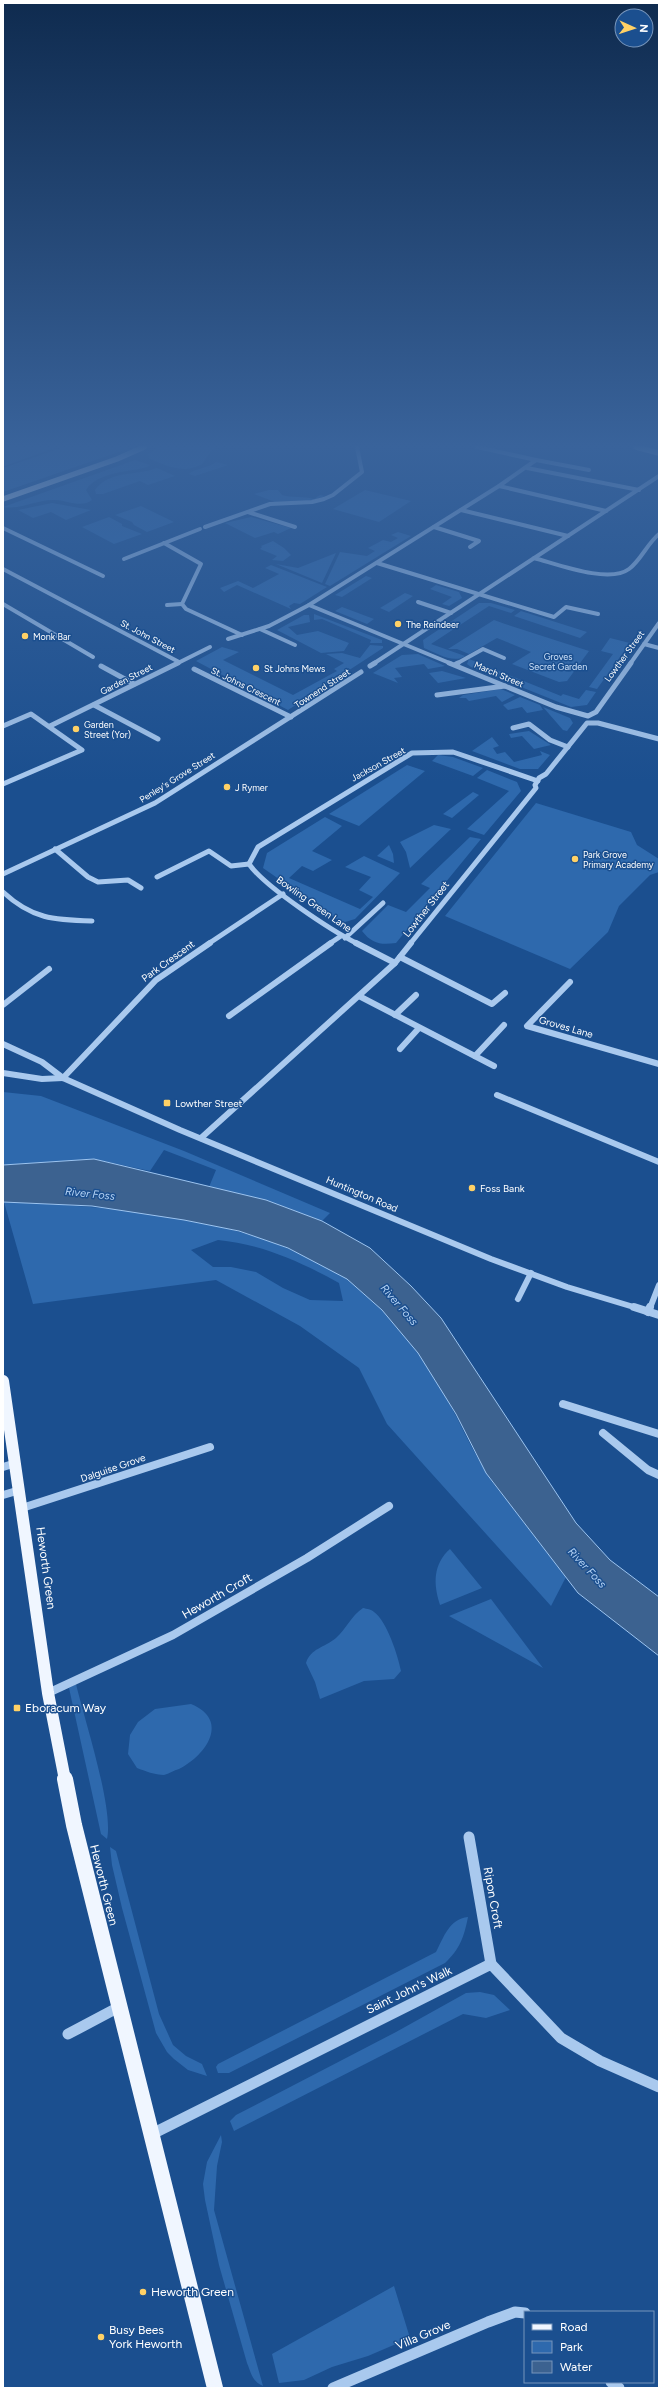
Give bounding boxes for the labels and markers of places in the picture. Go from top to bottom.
marker: The Reindeer [393,619,403,629]
place label: The Reindeer [406,619,459,630]
marker: Monk Bar [20,631,30,641]
place label: Monk Bar [33,631,71,642]
marker: St Johns Mews [251,663,261,673]
place label: St Johns Mews [264,663,325,674]
place label: Garden Street (Yor) [84,719,131,740]
marker: Garden Street (Yor) [71,724,81,734]
marker: J Rymer [222,782,232,792]
place label: J Rymer [235,782,268,793]
place label: Park Grove Primary Academy [583,849,654,870]
marker: Park Grove Primary Academy [570,854,580,864]
place label: Lowther Street [175,1097,243,1110]
marker: Lowther Street [162,1098,172,1108]
place label: Foss Bank [480,1182,525,1195]
marker: Foss Bank [467,1183,477,1193]
place label: Eboracum Way [25,1701,107,1715]
marker: Eboracum Way [12,1703,22,1713]
place label: Heworth Green [151,2285,234,2299]
marker: Heworth Green [138,2287,148,2297]
place label: Busy Bees York Heworth [109,2323,183,2351]
marker: Busy Bees York Heworth [96,2332,106,2342]

